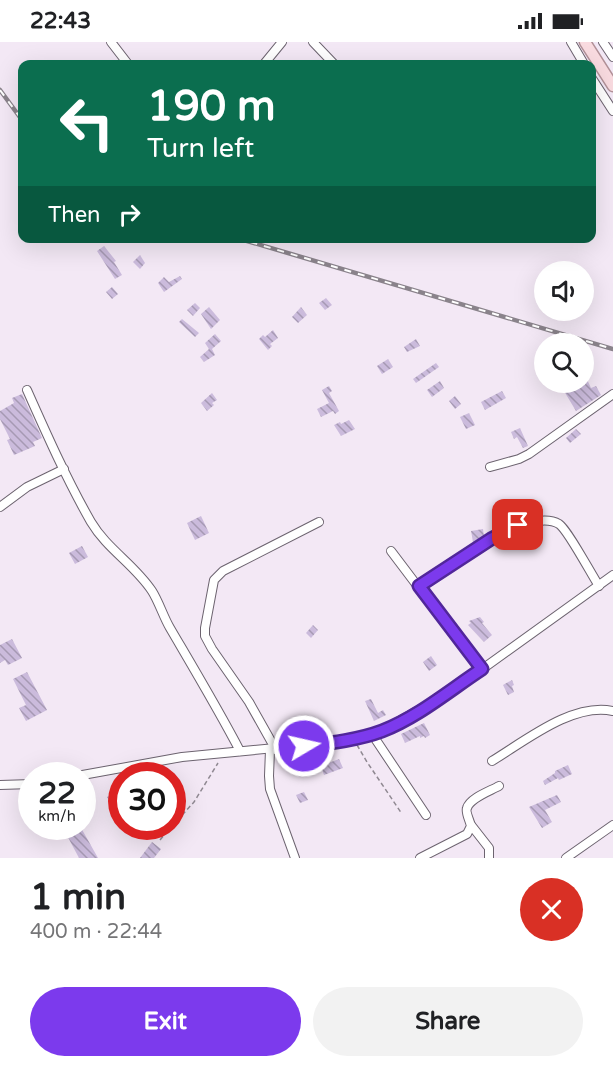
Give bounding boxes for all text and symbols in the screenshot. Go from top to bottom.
text: 22:43 [30,8,91,34]
text: 190 m [147,81,276,132]
icon: left [48,84,126,162]
text: Turn left [147,132,254,165]
icon: right [113,198,146,231]
text: Then [48,202,101,228]
map controls [534,261,594,393]
button: sound [534,261,594,321]
button: search [534,333,594,393]
pin [492,499,543,550]
icon: arrive [501,508,534,541]
position arrow [272,714,336,778]
speed limit sign: 30 [108,762,186,840]
text: 22 [38,775,76,812]
text: km/h [38,807,76,825]
text: 1 min [30,876,126,919]
button: close [520,878,583,941]
text: 400 m · 22:44 [30,920,162,944]
button: Exit [30,987,301,1056]
button: Share [313,987,583,1056]

